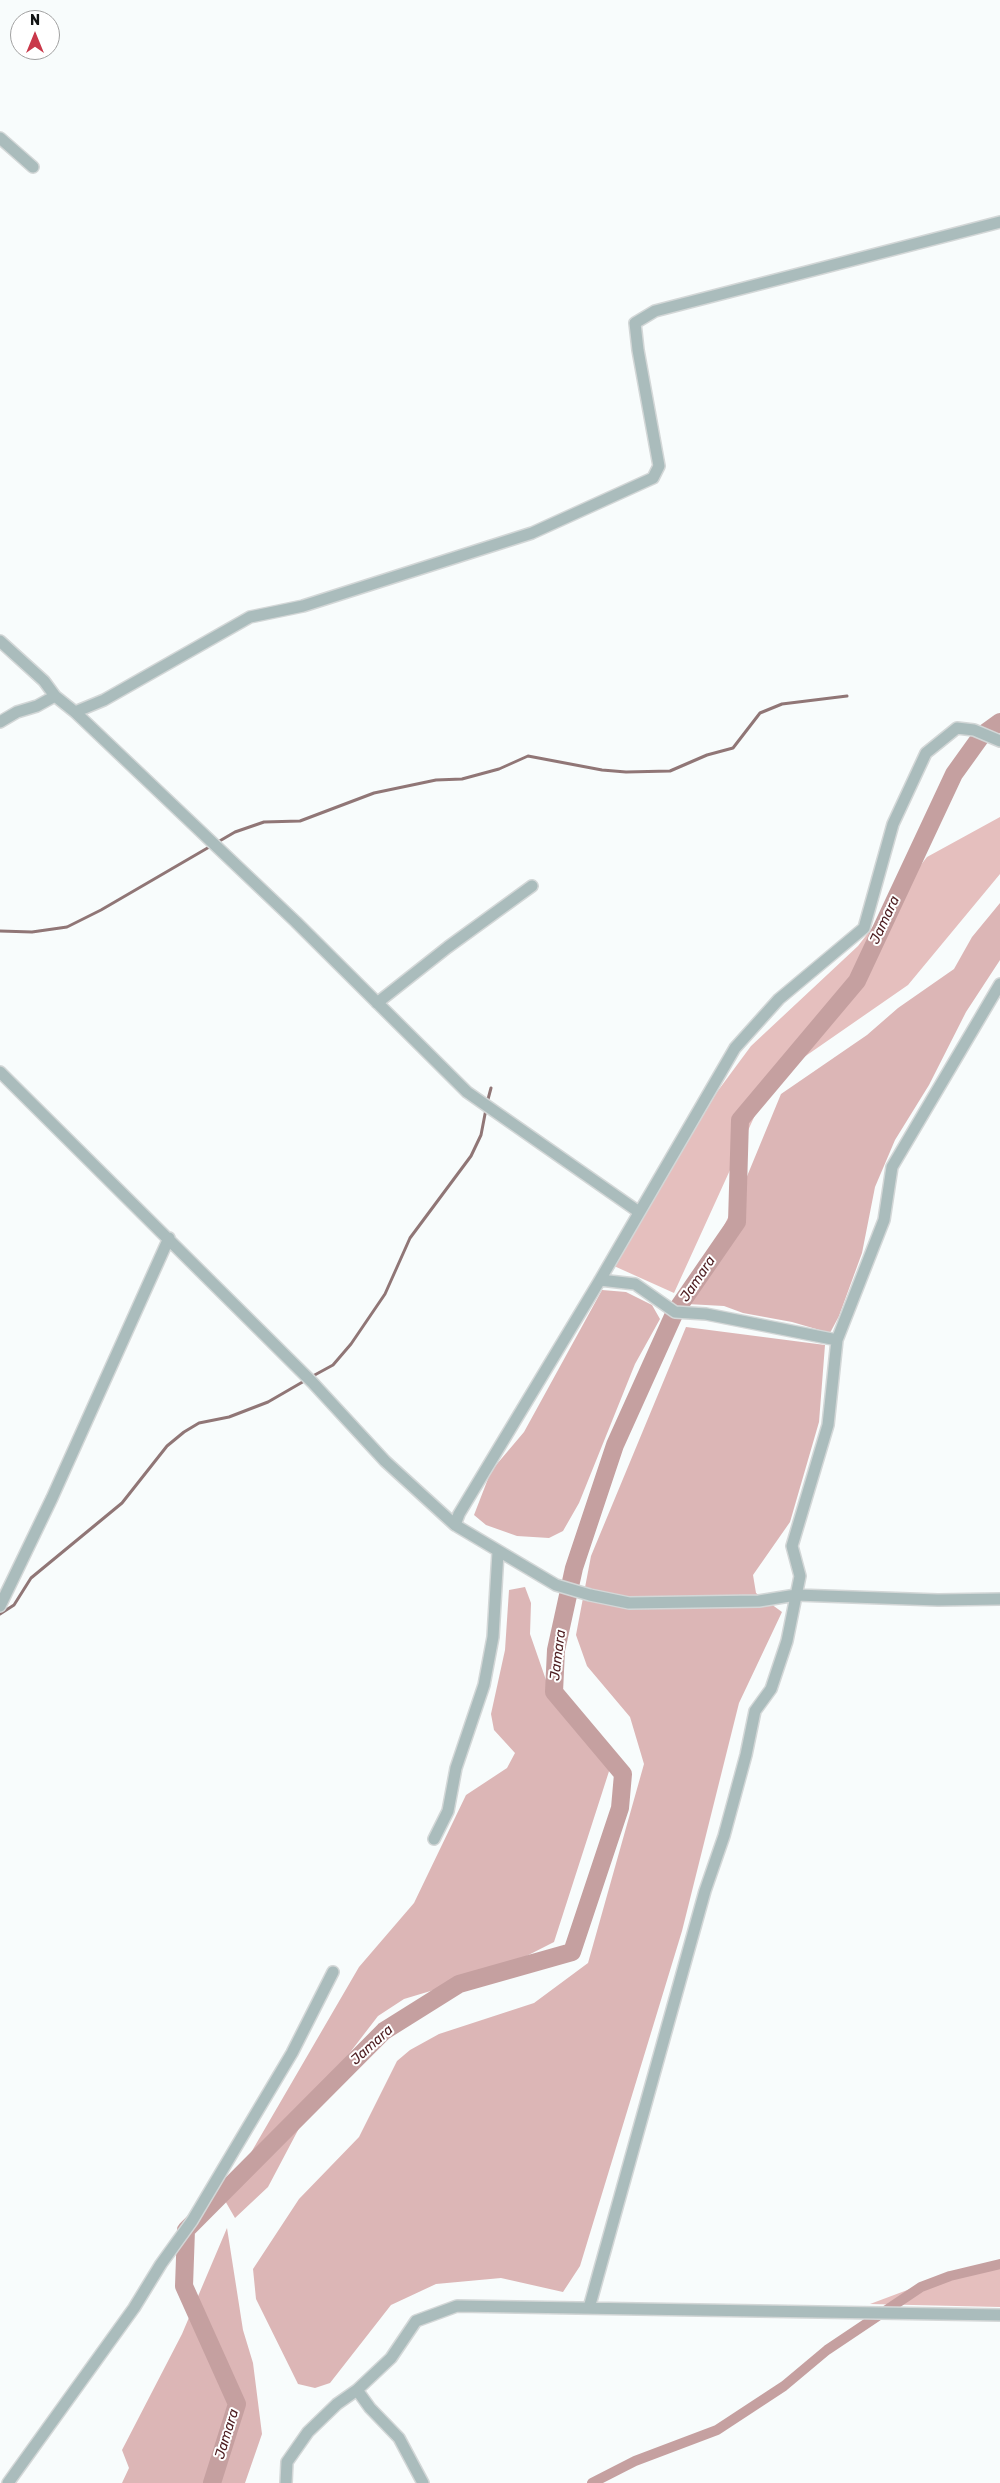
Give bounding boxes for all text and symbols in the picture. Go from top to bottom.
north arrow [10,10,60,60]
text: N [30,12,40,29]
water label: Jamara [867,893,903,947]
water label: Jamara [677,1253,719,1305]
water label: Jamara [547,1629,569,1681]
water label: Jamara [347,2022,397,2068]
water label: Jamara [211,2407,243,2461]

